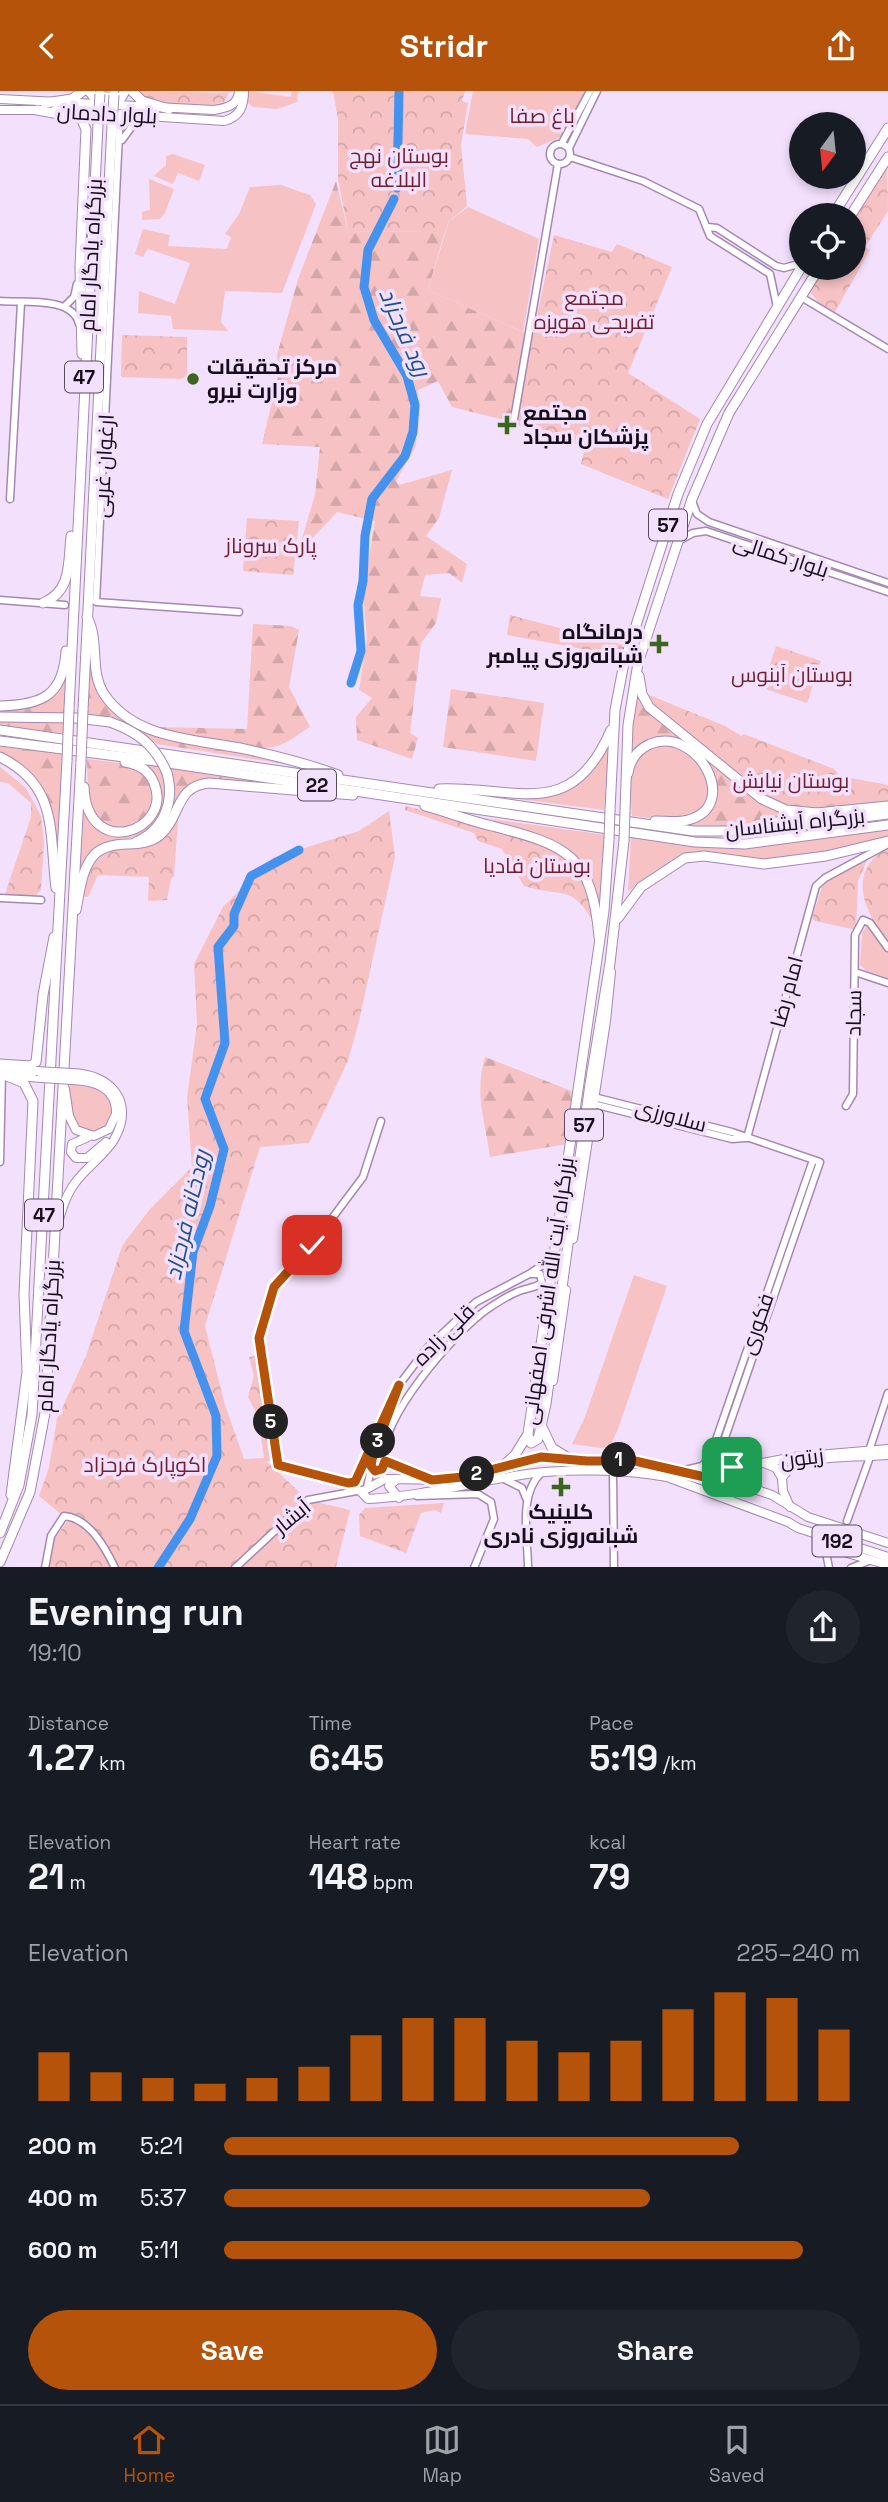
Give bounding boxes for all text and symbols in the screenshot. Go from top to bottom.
text: Stridr [400,26,488,66]
icon: back [28,27,66,65]
icon: share [822,27,860,65]
street label: بلوار دادمان [56,97,158,130]
park label: باغ صفا [509,102,575,130]
north arrow [789,112,866,189]
map controls [789,112,866,280]
park label: بوستان نهج البلاغه [349,142,449,193]
street label: بزرگراه یادگار امام [73,178,109,332]
button: locate [789,203,866,280]
water label: رود فرحزاد [372,283,438,383]
park label: مجتمع تفریحی هویزه [534,284,655,335]
place label: مرکز تحقیقات وزارت نیرو [207,353,337,404]
road number: 47 [65,361,103,393]
marker: مرکز تحقیقات وزارت نیرو [185,371,201,387]
place label: مجتمع پزشکان سجاد [523,399,649,452]
street label: ارغوان غربی [87,413,120,518]
marker: مجتمع پزشکان سجاد [497,415,517,435]
road number: 57 [649,509,687,540]
street label: بلوار کمالی [730,527,832,584]
park label: پارک سروناز [224,532,317,560]
place label: درمانگاه شبانه‌روزی پیامبر [486,618,643,671]
marker: درمانگاه شبانه‌روزی پیامبر [649,634,669,654]
park label: بوستان آبنوس [731,661,853,688]
park label: بوستان نیایش [733,767,849,794]
road number: 22 [298,769,336,800]
street label: بزرگراه آبشناسان [724,802,866,843]
park label: بوستان فادیا [483,852,591,879]
street label: امام رضا [764,953,810,1031]
street label: سجاد [840,990,867,1036]
street label: سلاورزی [632,1093,710,1138]
road number: 57 [565,1109,603,1141]
water label: رودخانه فرحزاد [157,1145,217,1283]
street label: بزرگراه آیت الله اشرفی اصفهانی [515,1155,580,1427]
road number: 47 [25,1199,63,1231]
pin [282,1215,342,1275]
icon: check [293,1226,331,1264]
street label: بزرگراه یادگار امام [31,1259,67,1413]
street label: فکوری [733,1290,780,1358]
street label: قلی زاده [407,1298,480,1371]
pin: 5 [254,1405,288,1439]
text: 5 [265,1409,276,1434]
pin: 3 [360,1423,396,1459]
text: 3 [372,1428,383,1453]
pin [702,1437,762,1497]
street label: زیتون [779,1441,825,1474]
pin: 1 [602,1443,636,1477]
text: 1 [614,1447,623,1472]
icon: arrive [713,1448,751,1486]
park label: اکوپارک فرحزاد [84,1451,206,1479]
pin: 2 [460,1457,494,1491]
text: 2 [471,1461,482,1486]
marker: کلینیک شبانه‌روزی نادری [551,1477,571,1497]
street label: آبشار [266,1493,316,1541]
place label: کلینیک شبانه‌روزی نادری [484,1498,638,1549]
road number: 192 [812,1525,862,1557]
text: Evening run [28,1588,244,1636]
button: share [786,1590,860,1664]
text: 19:10 [28,1638,82,1668]
text: Distance [28,1711,109,1736]
text: Time [309,1711,352,1736]
text: Pace [589,1711,634,1736]
text: 1.27 [28,1736,94,1780]
text: 6:45 [309,1736,384,1780]
text: 5:19 [589,1736,658,1780]
text: km [94,1751,126,1776]
text: /km [658,1751,697,1776]
text: Elevation [28,1830,111,1855]
text: Heart rate [309,1830,401,1855]
text: kcal [589,1830,626,1855]
text: 21 [28,1855,65,1899]
text: 148 [309,1855,368,1899]
text: 79 [589,1855,630,1899]
text: m [65,1870,86,1895]
text: bpm [368,1870,413,1895]
text: Elevation [28,1938,129,1968]
text: 225–240 m [737,1938,860,1968]
text: 200 m [28,2131,97,2161]
text: 5:21 [140,2131,183,2161]
text: 400 m [28,2183,98,2213]
text: 5:37 [140,2183,186,2213]
text: 600 m [28,2235,98,2265]
text: 5:11 [140,2235,179,2265]
button: Save [28,2310,437,2390]
button: Share [451,2310,860,2390]
tab: Home [124,2421,175,2488]
tab: Map [422,2421,462,2488]
tab: Saved [709,2421,764,2488]

